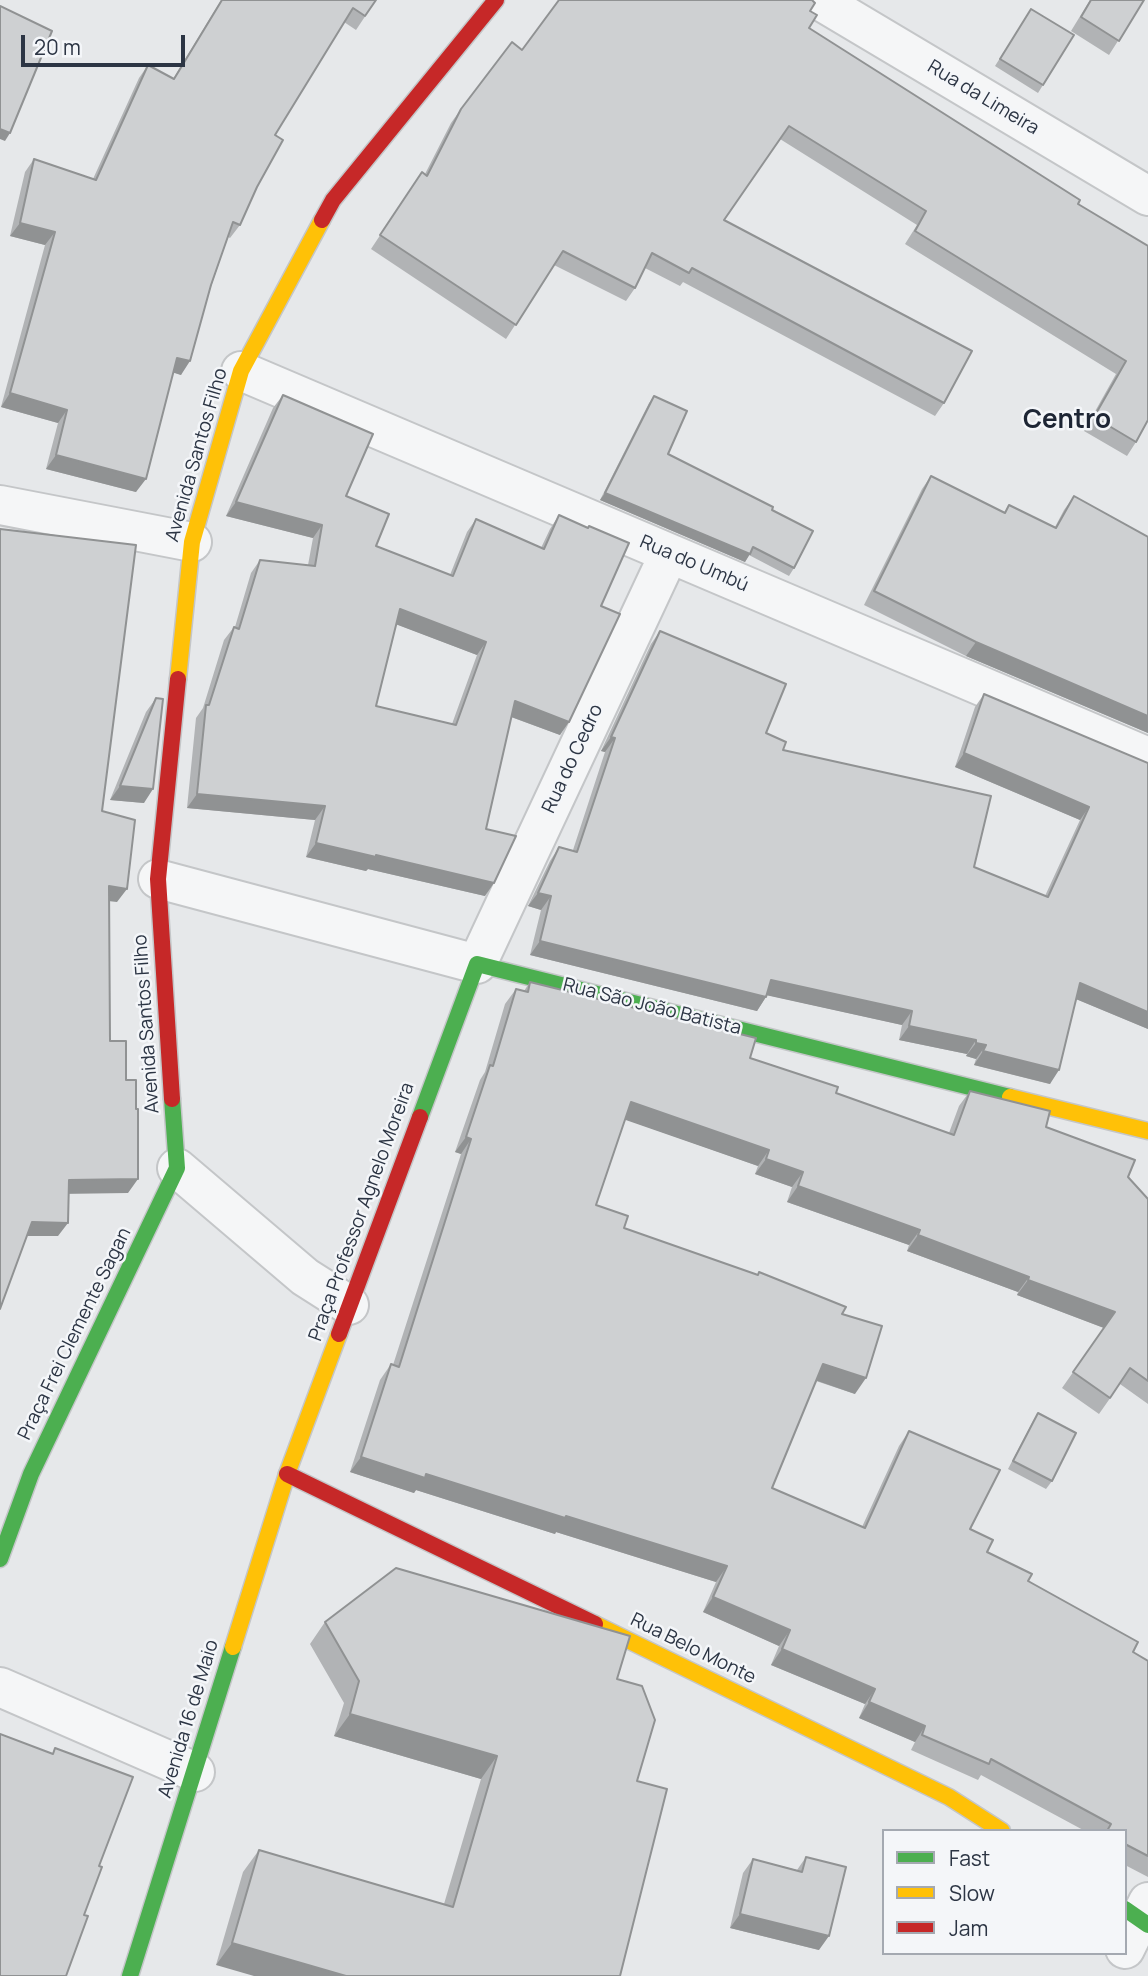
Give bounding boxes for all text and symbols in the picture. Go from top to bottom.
scale bar [24,21,189,65]
text: 20 m [34,33,81,61]
street label: Rua da Limeira [923,56,1043,140]
street label: Avenida Santos Filho [161,366,233,544]
district label: Centro [1023,405,1111,437]
street label: Rua do Umbú [636,531,752,597]
street label: Rua do Cedro [538,701,608,817]
street label: Avenida Santos Filho [129,934,165,1114]
street label: Rua São João Batista [560,974,744,1040]
street label: Praça Professor Agnelo Moreira [305,1080,419,1344]
street label: Praça Frei Clemente Sagan [14,1224,136,1444]
street label: Rua Belo Monte [627,1609,759,1689]
street label: Avenida 16 de Maio [154,1637,224,1801]
legend [882,1829,1127,1955]
text: Fast [949,1844,990,1872]
text: Slow [949,1879,995,1907]
text: Jam [949,1914,988,1942]

